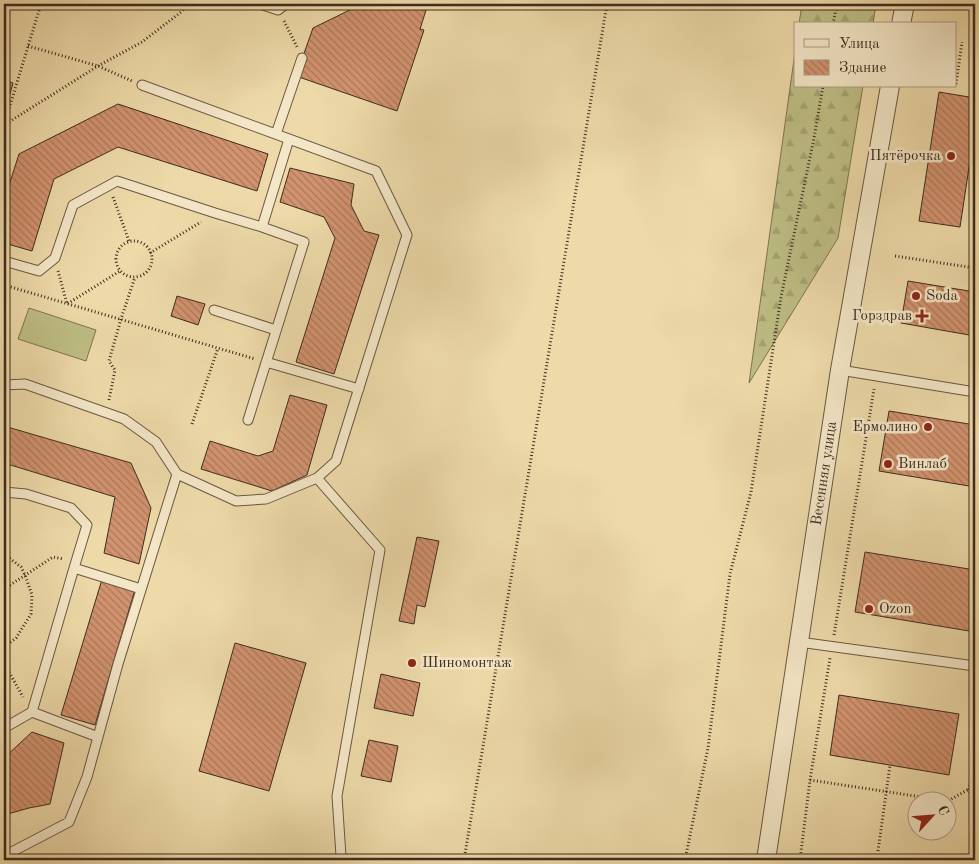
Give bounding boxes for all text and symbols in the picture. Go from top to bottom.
legend [794,22,956,88]
text: Улица [839,37,880,52]
text: Здание [839,61,886,76]
place label: Пятёрочка [870,149,942,164]
marker: Пятёрочка [945,150,957,162]
place label: Soda [926,289,959,304]
marker: Soda [910,290,922,302]
place label: Горздрав [852,309,912,324]
marker: Горздрав [916,310,928,322]
street label: Весенняя улица [809,420,840,527]
place label: Ермолино [853,420,918,435]
marker: Ермолино [922,421,934,433]
place label: Винлаб [898,457,947,472]
marker: Винлаб [882,458,894,470]
place label: Ozon [879,602,912,617]
marker: Ozon [863,603,875,615]
place label: Шиномонтаж [422,656,512,671]
marker: Шиномонтаж [406,657,418,669]
north arrow [906,792,956,842]
text: С [934,804,951,818]

